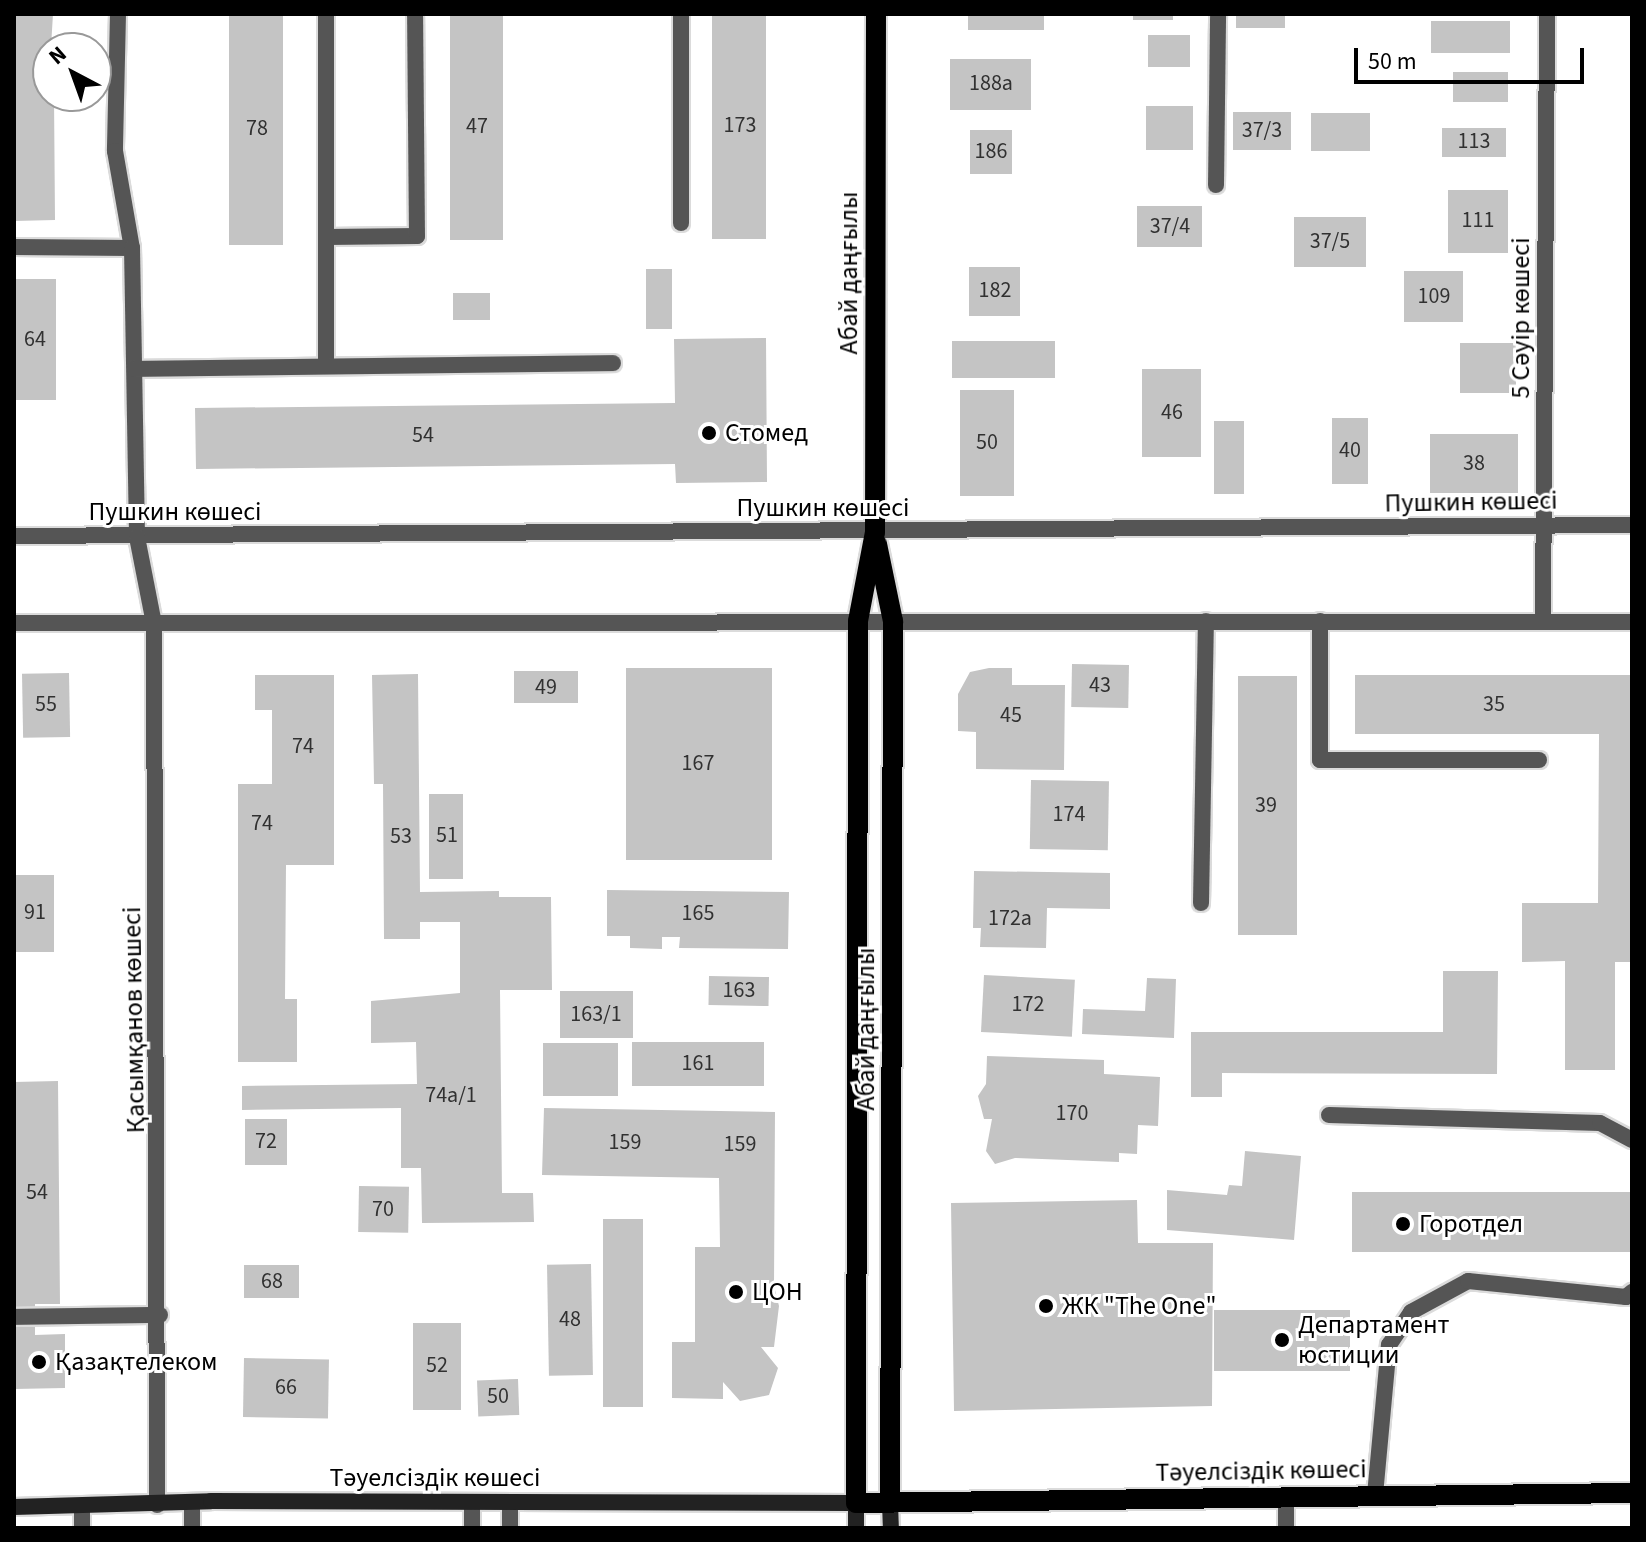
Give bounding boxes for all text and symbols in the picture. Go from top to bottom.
north arrow [32,32,112,112]
scale bar [1358,32,1588,82]
text: N [42,39,74,72]
text: 50 m [1368,44,1417,79]
house number: 188а [969,71,1013,97]
house number: 173 [724,113,756,139]
house number: 47 [466,114,488,140]
house number: 78 [246,116,268,142]
house number: 37/3 [1242,118,1282,144]
house number: 113 [1458,129,1490,155]
house number: 186 [975,139,1007,165]
street label: Абай даңғылы [833,191,865,355]
house number: 111 [1462,208,1494,234]
house number: 37/4 [1150,214,1190,240]
house number: 37/5 [1310,229,1350,255]
street label: 5 Сәуір көшесі [1505,237,1537,399]
house number: 182 [979,278,1011,304]
house number: 109 [1418,284,1450,310]
house number: 64 [24,327,46,353]
house number: 46 [1161,400,1183,426]
place label: Стомед [725,417,808,449]
house number: 54 [412,423,434,449]
marker: Стомед [700,424,718,442]
house number: 50 [976,430,998,456]
house number: 40 [1339,438,1361,464]
house number: 38 [1463,451,1485,477]
street label: Пушкин көшесі [1384,485,1558,519]
street label: Пушкин көшесі [737,492,909,524]
street label: Пушкин көшесі [89,496,261,528]
house number: 43 [1089,673,1111,699]
house number: 49 [535,675,557,701]
house number: 55 [35,692,57,718]
house number: 35 [1483,692,1505,718]
house number: 45 [1000,703,1022,729]
house number: 74 [292,734,314,760]
house number: 167 [682,751,714,777]
house number: 39 [1255,793,1277,819]
house number: 174 [1053,802,1085,828]
house number: 74 [251,811,273,837]
house number: 51 [436,823,458,849]
house number: 53 [390,824,412,850]
house number: 91 [24,900,46,926]
house number: 165 [682,901,714,927]
street label: Қасымқанов көшесі [116,906,152,1134]
house number: 172а [988,906,1032,932]
street label: Абай даңғылы [850,947,882,1111]
house number: 163 [723,978,755,1004]
house number: 172 [1012,992,1044,1018]
house number: 163/1 [570,1002,622,1028]
house number: 161 [682,1051,714,1077]
house number: 74а/1 [425,1083,477,1109]
house number: 170 [1056,1101,1088,1127]
house number: 72 [255,1129,277,1155]
house number: 159 [609,1130,641,1156]
house number: 159 [724,1132,756,1158]
house number: 54 [26,1180,48,1206]
house number: 70 [372,1197,394,1223]
place label: Горотдел [1419,1208,1523,1240]
marker: Горотдел [1394,1215,1412,1233]
house number: 68 [261,1269,283,1295]
place label: ЦОН [752,1276,803,1308]
marker: ЦОН [727,1283,745,1301]
place label: ЖК "The One" [1062,1290,1217,1322]
marker: ЖК "The One" [1037,1297,1055,1315]
house number: 48 [559,1307,581,1333]
place label: Департамент юстиции [1298,1309,1450,1370]
marker: Департамент юстиции [1273,1331,1291,1349]
place label: Қазақтелеком [55,1346,217,1378]
marker: Қазақтелеком [30,1353,48,1371]
house number: 52 [426,1353,448,1379]
house number: 66 [275,1375,297,1401]
house number: 50 [487,1384,509,1410]
street label: Тәуелсіздік көшесі [1155,1454,1367,1488]
street label: Тәуелсіздік көшесі [329,1462,541,1494]

